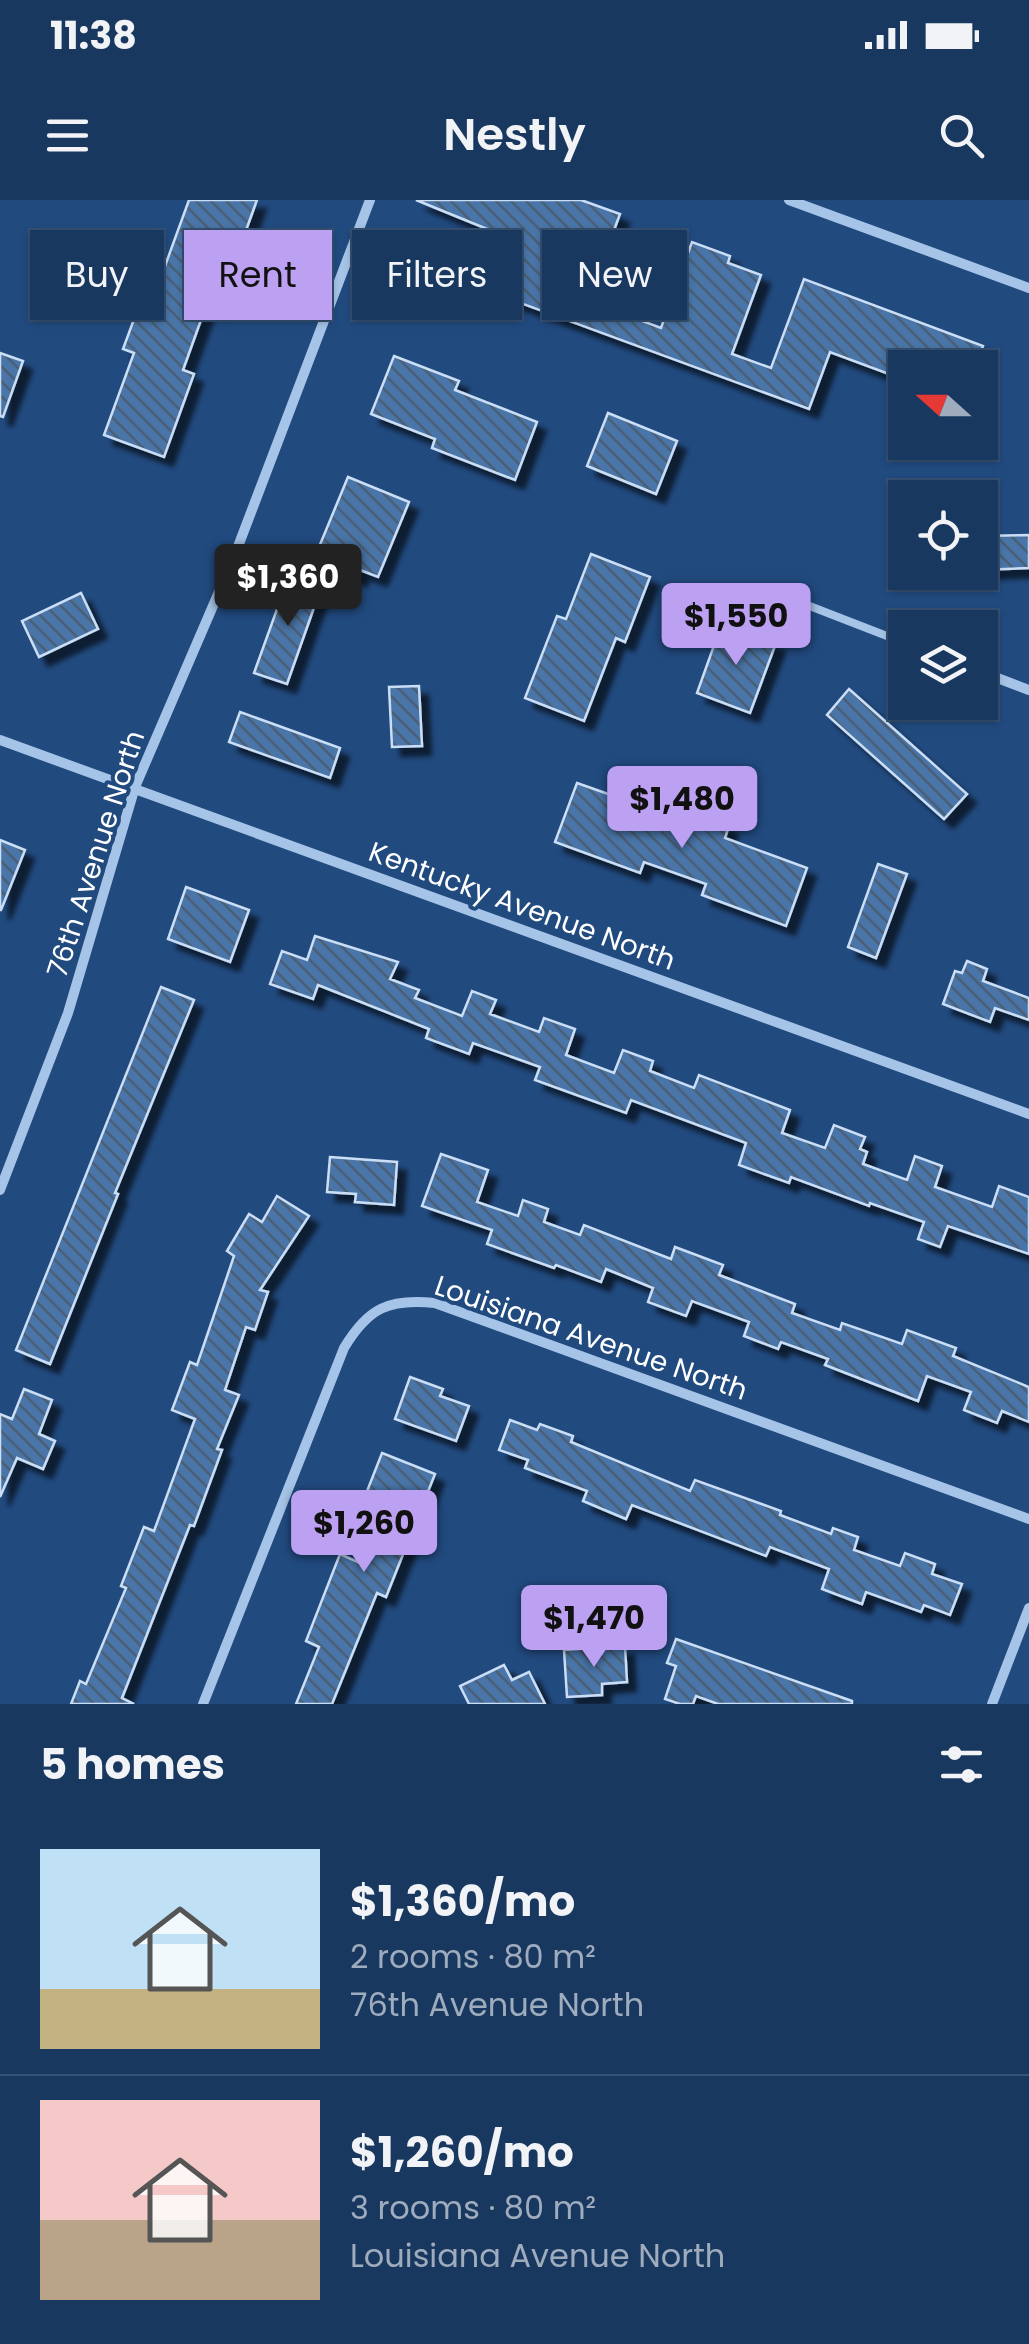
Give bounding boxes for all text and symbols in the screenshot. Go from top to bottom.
text: 11:38 [50,9,137,62]
text: Nestly [443,103,586,166]
icon: menu [40,108,95,163]
icon: search [934,108,989,163]
chip: Buy [30,230,164,320]
chip: Rent [184,230,332,320]
chip: Filters [352,230,522,320]
chip: New [542,230,687,320]
north arrow [888,350,998,460]
map controls [888,350,998,720]
button: locate [888,480,998,590]
pin: $1,360 [207,544,369,629]
text: $1,360 [237,554,339,599]
pin: $1,550 [655,583,817,668]
text: $1,550 [684,593,788,638]
button: layers [888,610,998,720]
street label: 76th Avenue North [38,726,154,982]
pin: $1,480 [601,766,763,851]
text: $1,480 [629,776,735,821]
street label: Kentucky Avenue North [363,832,681,980]
street label: Louisiana Avenue North [429,1266,753,1410]
pin: $1,260 [283,1490,445,1575]
text: $1,260 [313,1500,415,1545]
pin: $1,470 [513,1585,675,1670]
text: $1,470 [543,1595,645,1640]
text: 5 homes [40,1735,225,1794]
icon: filters [934,1737,989,1792]
text: $1,360/mo [350,1872,575,1931]
icon: home [120,1889,240,2009]
text: 2 rooms · 80 m² [350,1934,596,1979]
text: 76th Avenue North [350,1982,644,2027]
text: $1,260/mo [350,2123,574,2182]
icon: home [120,2140,240,2260]
text: 3 rooms · 80 m² [350,2185,596,2230]
text: Louisiana Avenue North [350,2233,725,2278]

